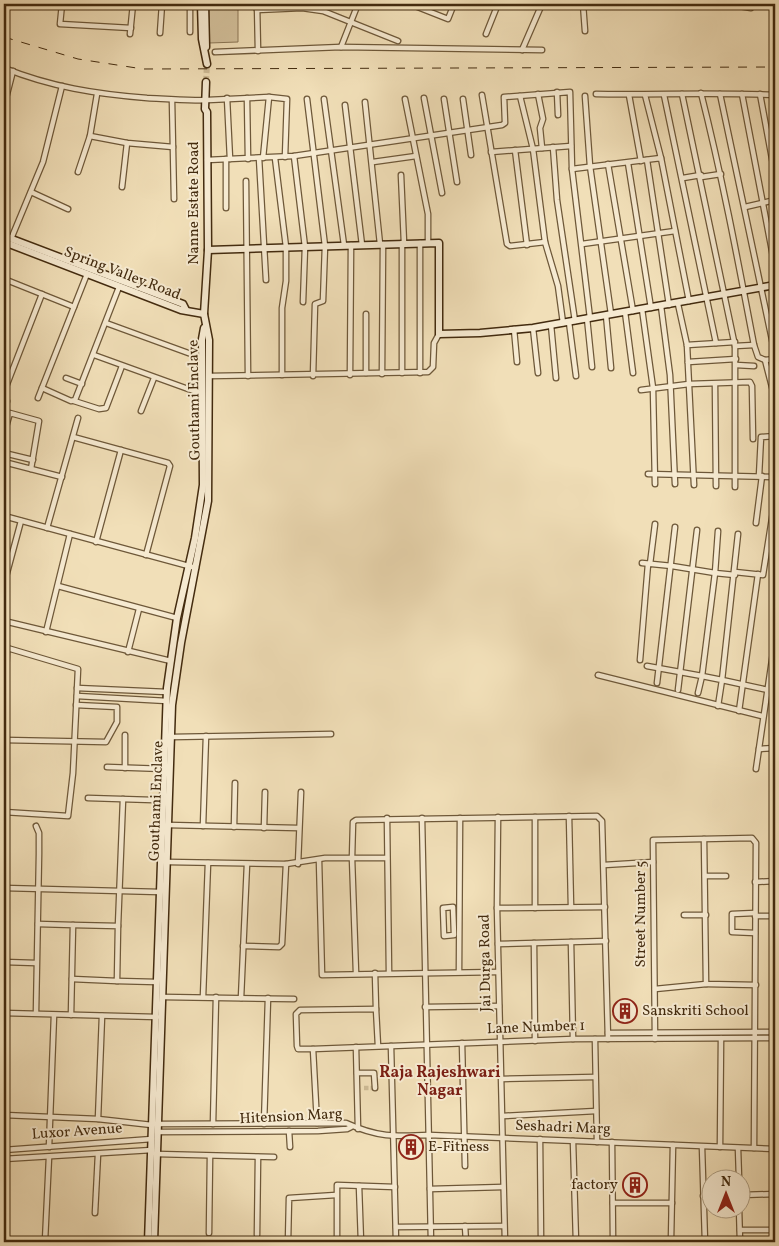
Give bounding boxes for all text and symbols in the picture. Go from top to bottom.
street label: Nanne Estate Road [184,141,205,265]
street label: Spring Valley Road [60,242,184,306]
street label: Gouthami Enclave [183,340,207,460]
street label: Gouthami Enclave [144,740,170,862]
street label: Street Number 5 [631,861,652,968]
street label: Jai Durga Road [475,914,497,1012]
building icon: Sanskriti School [612,998,638,1024]
place label: Sanskriti School [642,1001,749,1022]
street label: Lane Number 1 [487,1016,585,1040]
district label: Raja Rajeshwari Nagar [379,1062,501,1102]
street label: Hitension Marg [239,1104,343,1130]
street label: Seshadri Marg [515,1116,612,1140]
street label: Luxor Avenue [31,1118,123,1146]
building icon: E-Fitness [398,1134,424,1160]
place label: E-Fitness [428,1137,489,1158]
north arrow [702,1168,752,1218]
building icon: factory [622,1172,648,1198]
text: N [721,1173,731,1192]
place label: factory [571,1175,618,1196]

